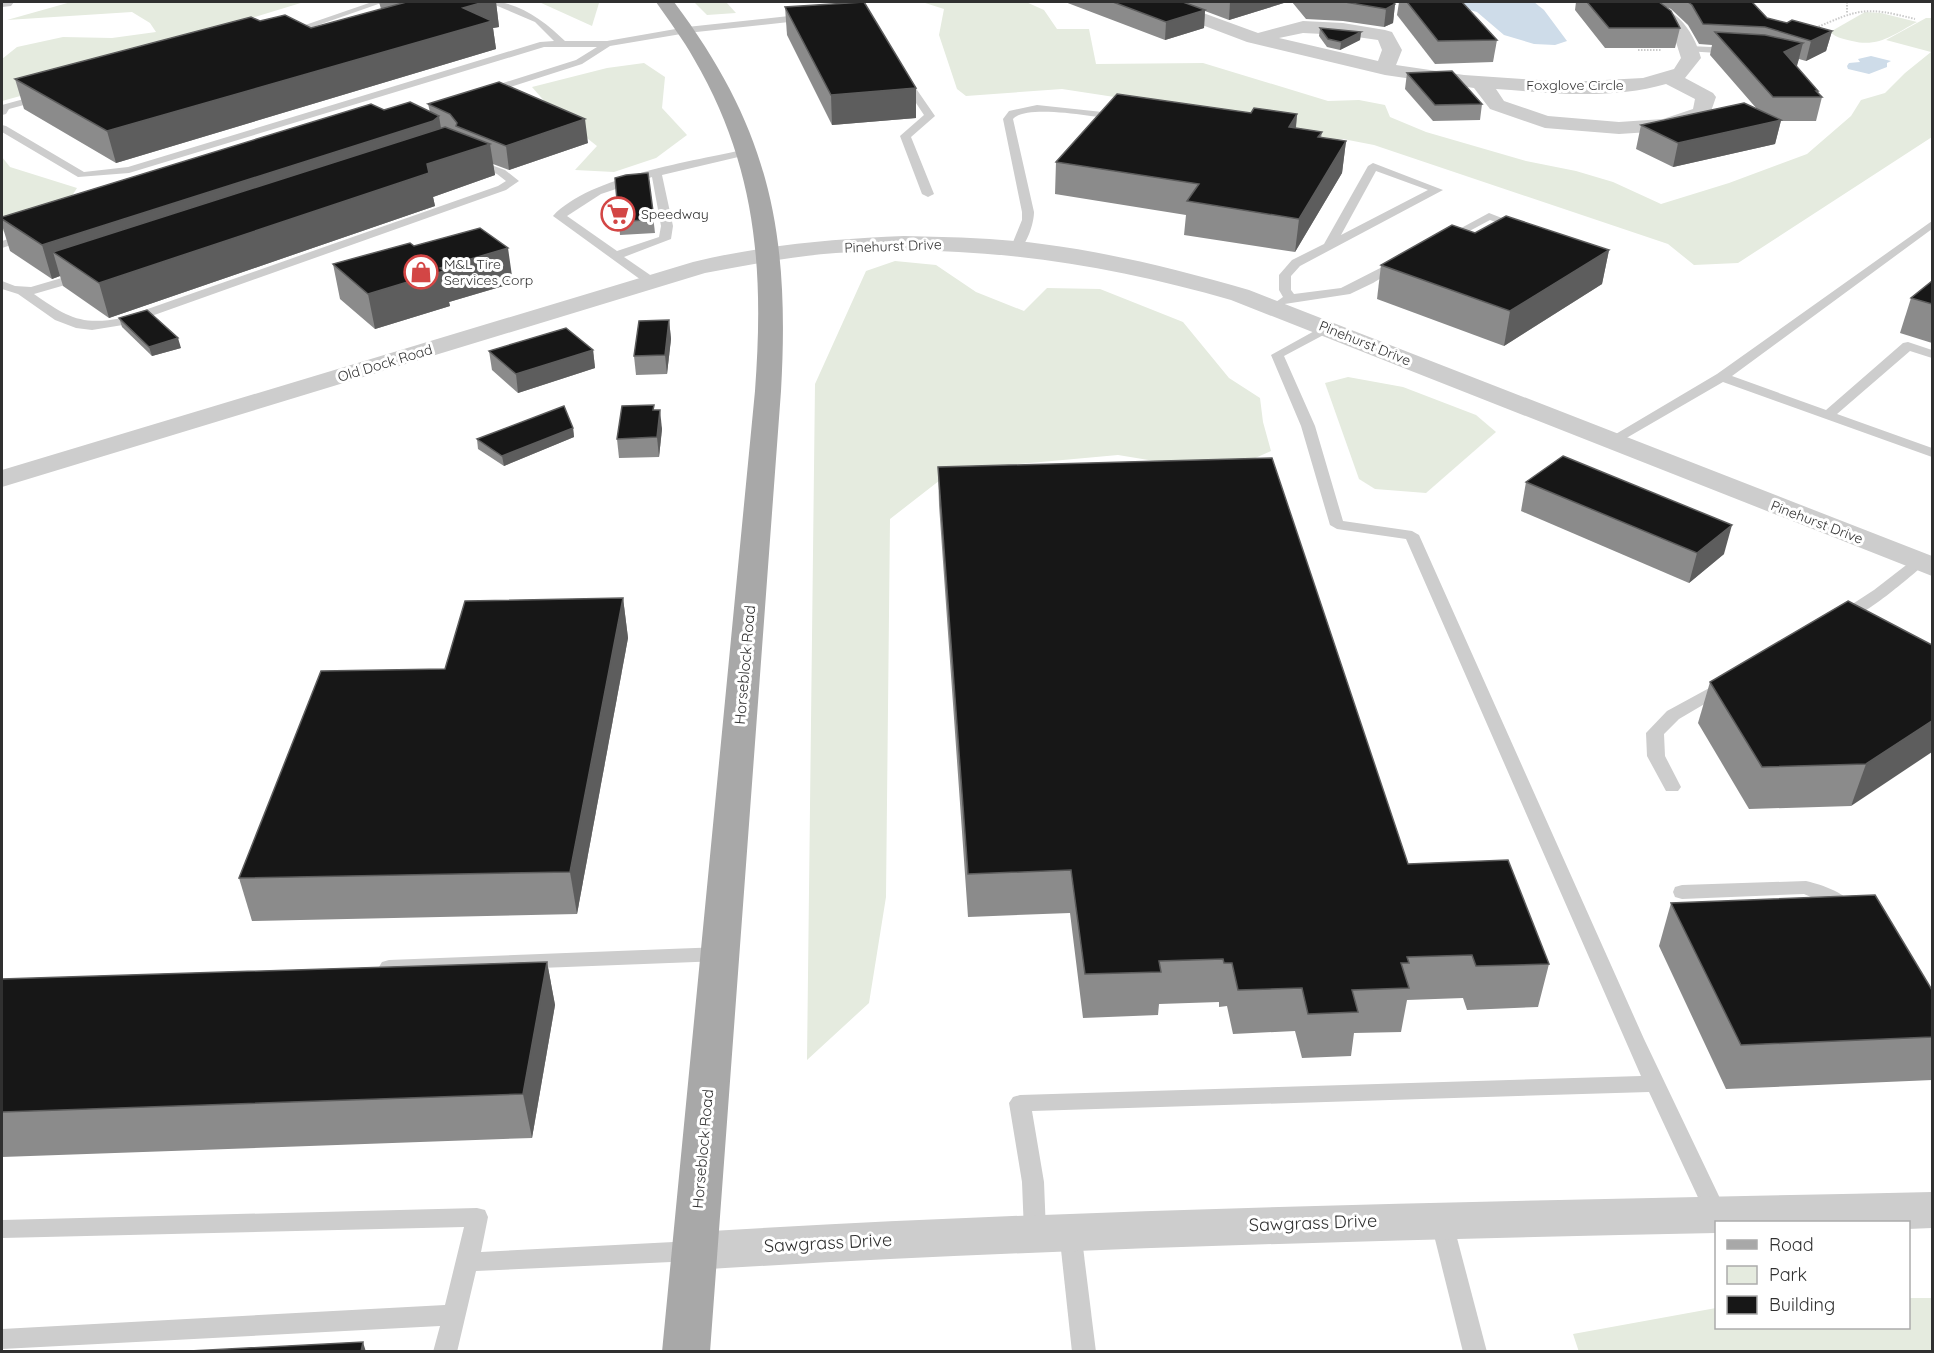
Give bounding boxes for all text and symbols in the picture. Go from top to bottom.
street label: Foxglove Circle [1526,76,1624,94]
supermarket icon: Speedway [600,196,636,232]
place label: Speedway [641,205,709,223]
street label: Pinehurst Drive [844,235,942,257]
shop icon: M&L Tire Services Corp [403,254,439,290]
place label: M&L Tire Services Corp [444,255,533,289]
street label: Pinehurst Drive [1316,316,1414,370]
street label: Old Dock Road [335,340,435,386]
street label: Pinehurst Drive [1768,496,1866,548]
street label: Horseblock Road [730,605,759,725]
street label: Horseblock Road [688,1089,717,1209]
street label: Sawgrass Drive [1248,1209,1378,1236]
legend [1715,1221,1910,1329]
street label: Sawgrass Drive [763,1228,893,1257]
text: Road [1769,1233,1814,1256]
text: Park [1769,1263,1807,1286]
text: Building [1769,1293,1835,1316]

